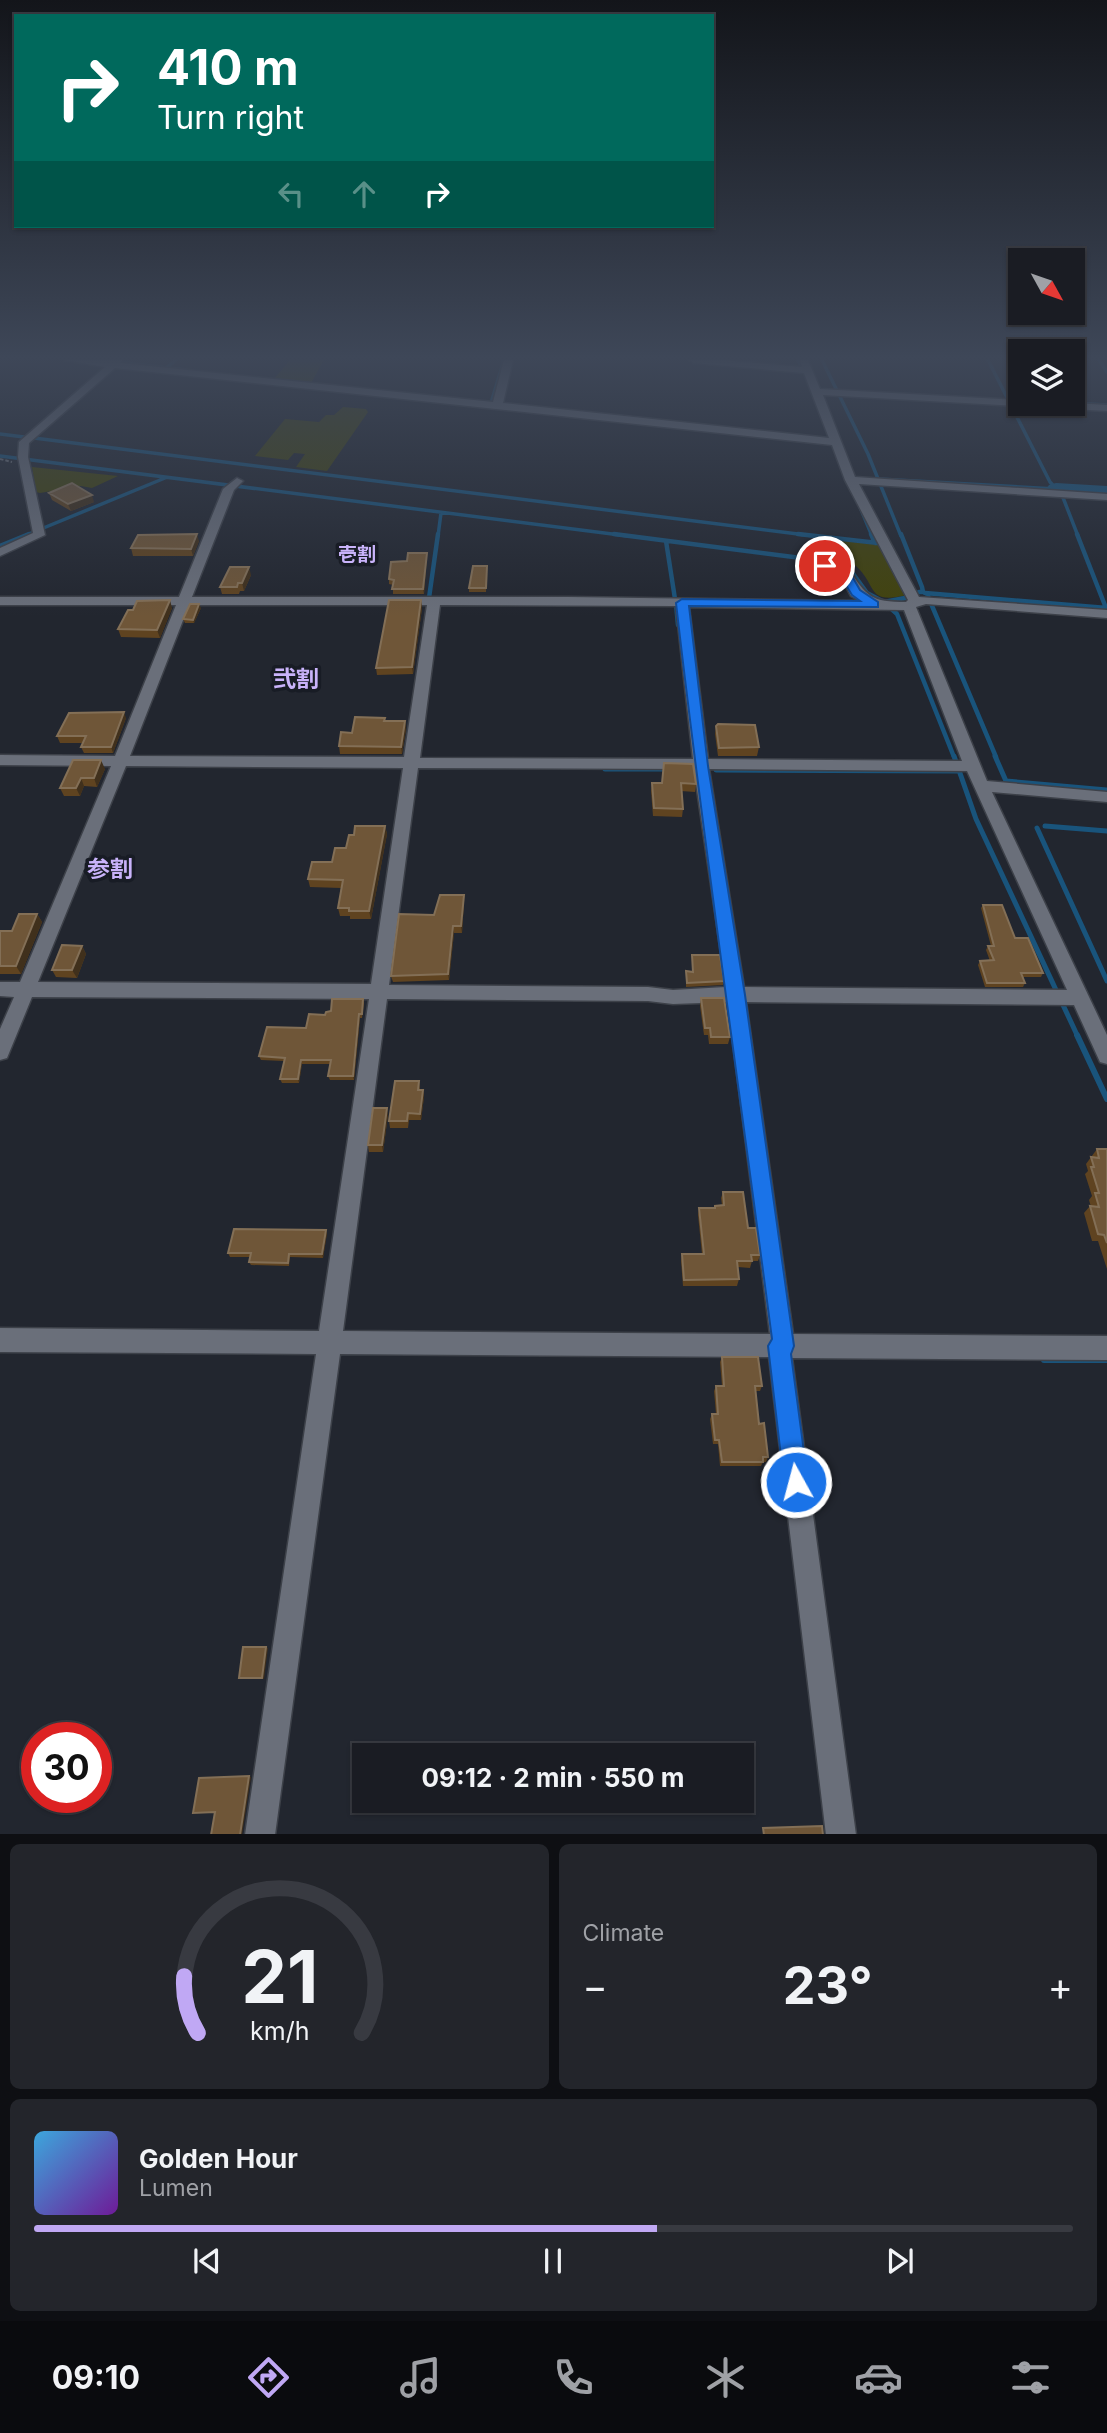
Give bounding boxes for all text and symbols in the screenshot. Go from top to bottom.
text: 410 m [157,38,299,97]
icon: right [42,42,133,133]
text: Turn right [157,98,304,137]
icon: left [272,175,310,213]
icon: ahead [345,175,383,213]
icon: right [418,175,456,213]
north arrow [1008,248,1085,326]
map controls [1008,248,1085,416]
button: layers [1008,339,1085,416]
pin [795,536,855,596]
district label: 壱割 [338,543,376,566]
icon: arrive [806,547,844,585]
district label: 弐割 [273,665,319,693]
district label: 参割 [87,855,133,883]
position arrow [759,1445,833,1519]
speed limit sign: 30 [21,1722,112,1813]
text: 09:12 · 2 min · 550 m [422,1762,684,1793]
text: Climate [583,1919,664,1947]
text: 21 [241,1932,318,2021]
text: 23° [783,1954,873,2017]
text: − [583,1963,608,2009]
text: + [1048,1963,1073,2009]
text: km/h [250,2015,309,2045]
text: Golden Hour [139,2143,298,2174]
text: Lumen [139,2174,213,2202]
icon: previous [188,2242,226,2280]
icon: pause [534,2242,572,2280]
icon: next [881,2242,919,2280]
icon: directions [244,2353,293,2402]
icon: music [396,2353,445,2402]
icon: phone [549,2353,598,2402]
icon: climate [701,2353,750,2402]
icon: car [854,2353,903,2402]
icon: filters [1006,2353,1055,2402]
text: 09:10 [52,2358,140,2397]

